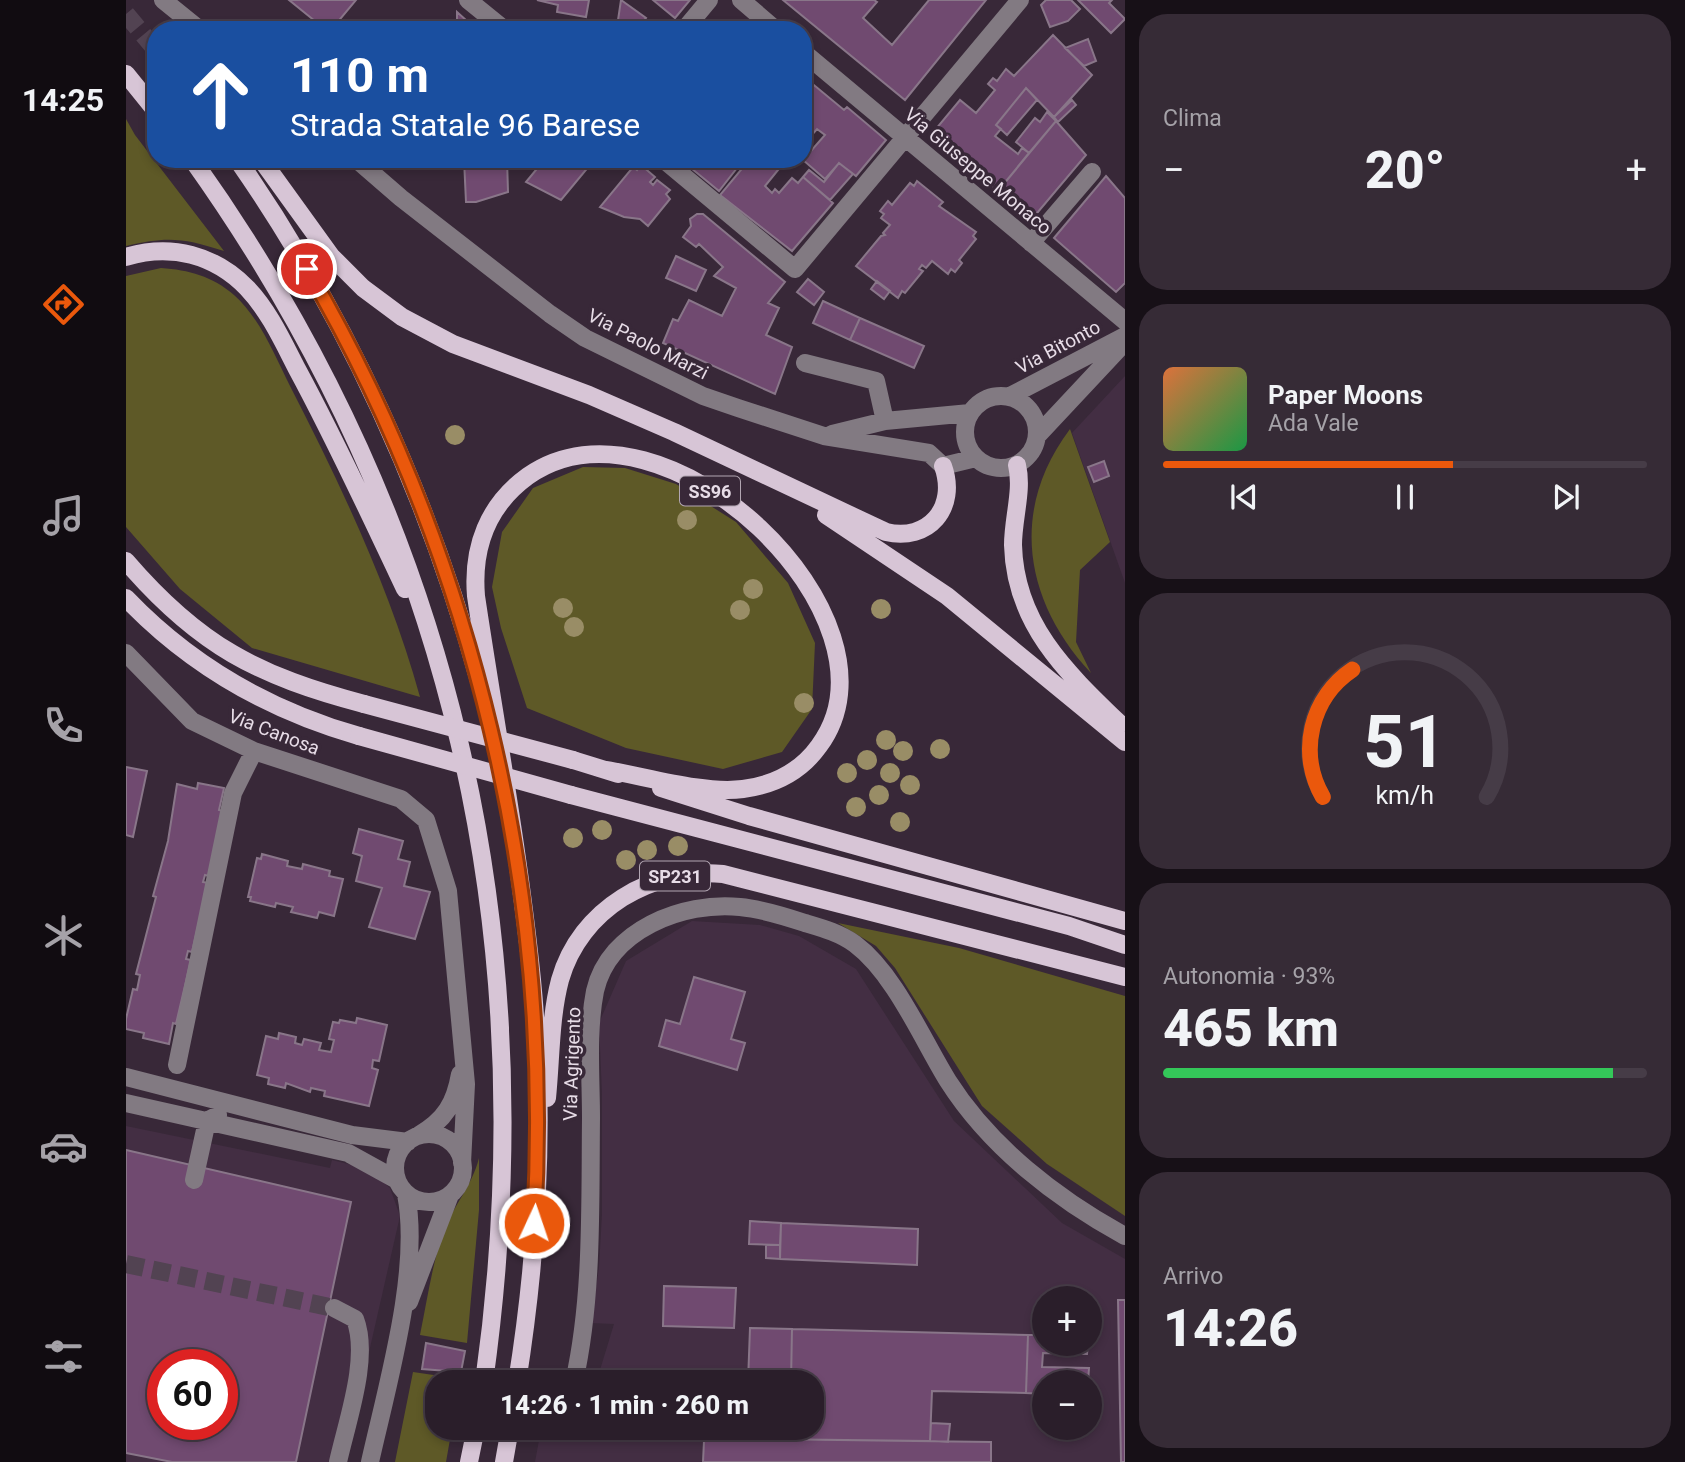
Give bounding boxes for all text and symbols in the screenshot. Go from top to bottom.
text: 110 m [290,47,429,104]
icon: ahead [175,49,266,140]
text: 14:25 [22,81,104,119]
street label: Via Giuseppe Monaco [900,103,1056,239]
text: Clima [1163,105,1222,132]
text: Strada Statale 96 Barese [290,106,640,144]
text: 20° [1365,140,1445,201]
text: − [1163,148,1185,192]
text: + [1625,148,1647,192]
pin [277,239,337,299]
icon: arrive [288,250,326,288]
icon: directions [39,280,88,329]
street label: Via Paolo Marzi [584,304,712,384]
street label: Via Bitonto [1012,315,1104,379]
text: Paper Moons [1268,380,1423,410]
text: Ada Vale [1268,410,1359,437]
road number: SS96 [680,476,740,505]
icon: previous [1225,478,1263,516]
icon: pause [1386,478,1424,516]
icon: next [1547,478,1585,516]
icon: music [39,491,88,540]
text: 51 [1363,699,1447,785]
icon: phone [39,701,88,750]
street label: Via Canosa [225,704,323,760]
text: km/h [1376,781,1434,810]
road number: SP231 [640,862,710,890]
icon: climate [39,911,88,960]
text: Autonomia · 93% [1163,963,1335,990]
text: 465 km [1163,998,1339,1059]
street label: Via Agrigento [559,1007,585,1121]
icon: car [39,1122,88,1171]
position arrow [497,1186,571,1260]
text: Arrivo [1163,1263,1223,1290]
map controls [1032,1286,1102,1440]
button: + [1032,1286,1102,1356]
text: 14:26 [1163,1298,1298,1359]
icon: filters [39,1332,88,1381]
speed limit sign: 60 [147,1349,238,1440]
button: − [1032,1370,1102,1440]
text: 14:26 · 1 min · 260 m [500,1390,749,1420]

